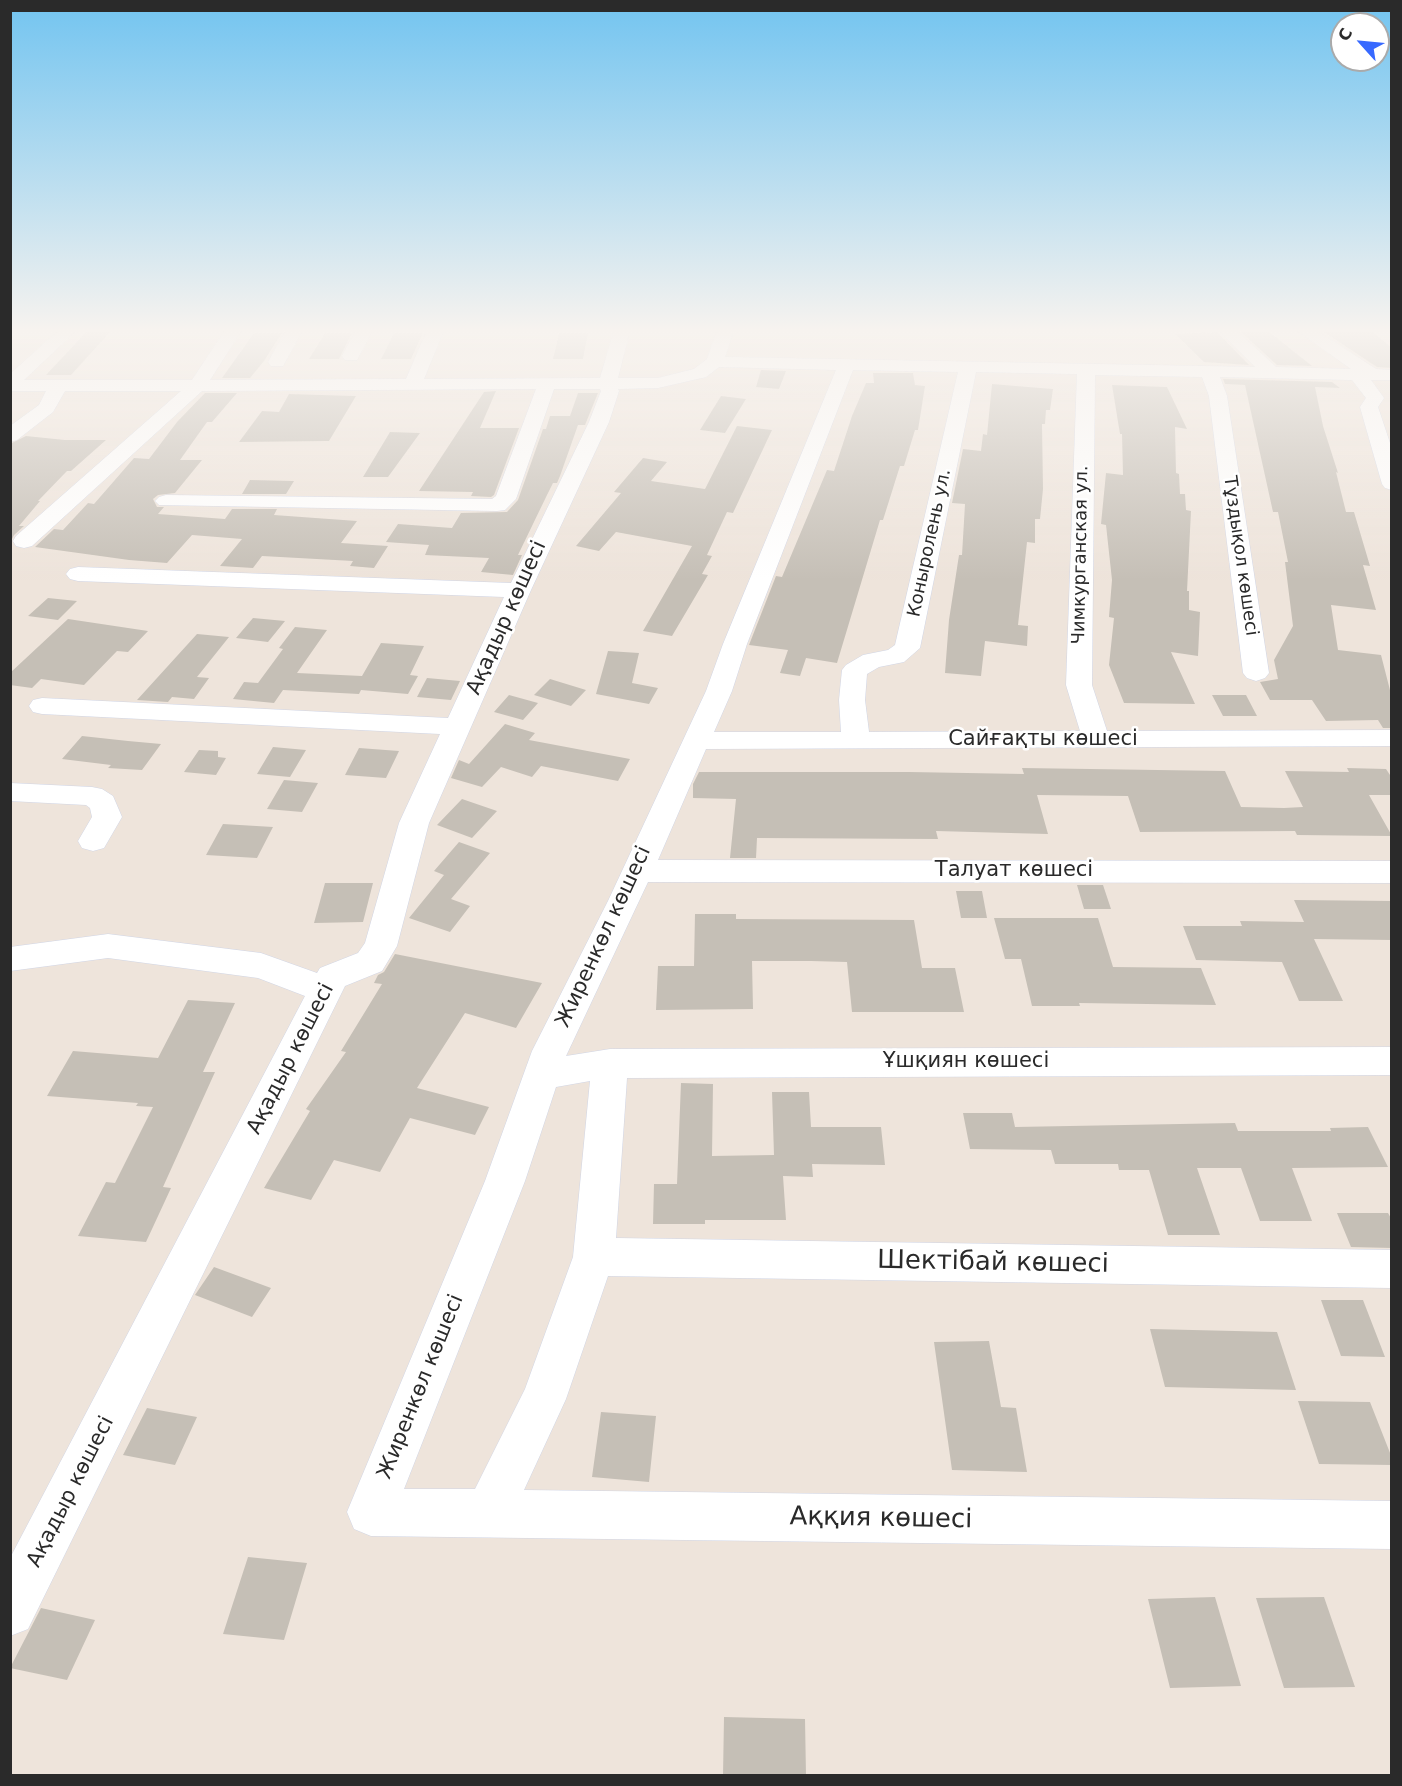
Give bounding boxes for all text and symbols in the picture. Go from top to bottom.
north arrow [1330,12,1390,72]
text: С [1334,25,1356,44]
street label: Чимкурганская ул. [1069,465,1093,645]
street label: Коныролень ул. [904,467,956,619]
street label: Тұздықол көшесі [1218,475,1262,637]
street label: Ақадыр көшесі [462,537,552,699]
street label: Сайғақты көшесі [948,727,1138,753]
street label: Жиренкөл көшесі [551,842,657,1032]
street label: Талуат көшесі [935,858,1093,884]
street label: Ақадыр көшесі [242,979,340,1139]
street label: Ұшқиян көшесі [883,1049,1049,1075]
street label: Шектібай көшесі [877,1245,1109,1281]
street label: Жиренкөл көшесі [372,1291,470,1483]
street label: Ақадыр көшесі [22,1412,120,1572]
street label: Аққия көшесі [789,1502,973,1536]

